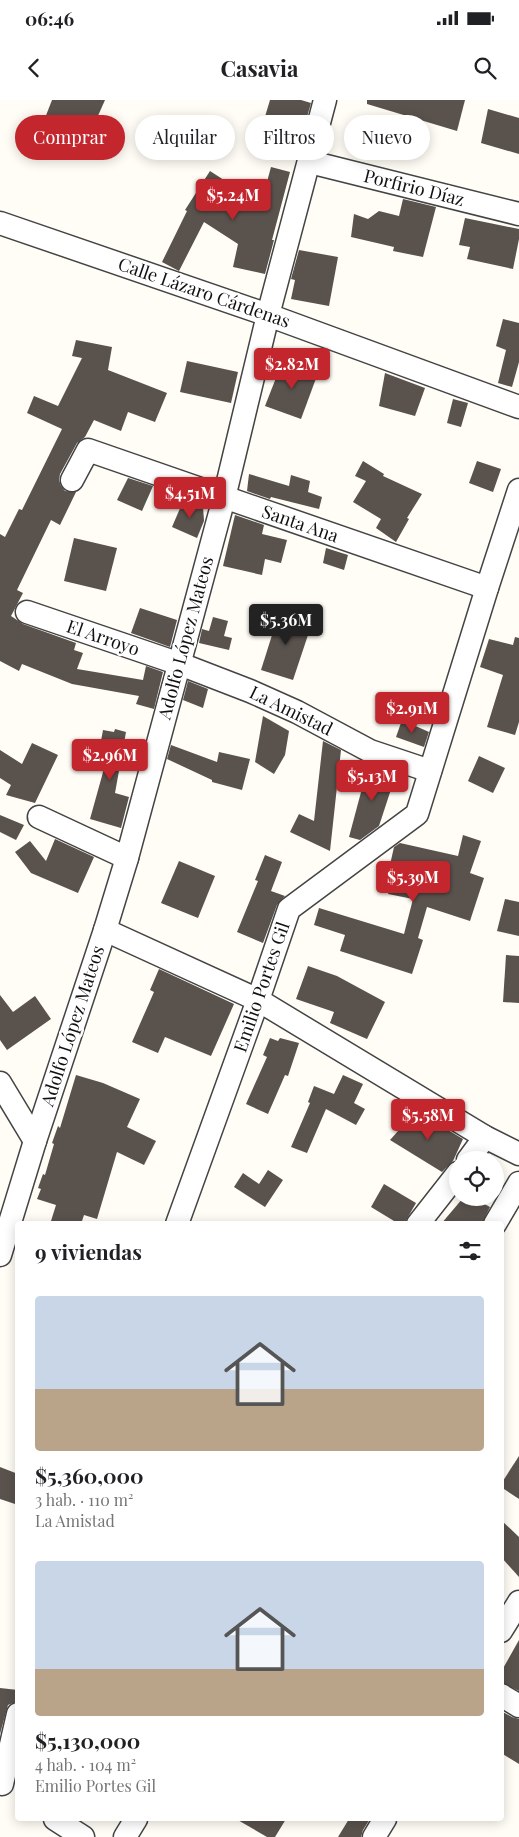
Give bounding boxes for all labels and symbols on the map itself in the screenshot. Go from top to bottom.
street label: Porfirio Díaz [361,163,467,211]
pin: $5.24M [192,178,274,221]
street label: Calle Lázaro Cárdenas [115,251,294,333]
pin: $2.82M [251,348,333,390]
pin: $4.51M [149,476,231,519]
street label: Santa Ana [259,499,342,547]
street label: Adolfo López Mateos [151,554,218,723]
pin: $5.36M [245,604,327,646]
street label: El Arroyo [64,613,143,661]
street label: La Amistad [246,680,337,741]
pin: $2.91M [371,692,453,734]
pin: $2.96M [69,738,151,781]
pin: $5.13M [331,760,413,802]
pin: $5.39M [372,860,454,903]
street label: Emilio Portes Gil [228,918,295,1055]
street label: Adolfo López Mateos [34,942,109,1110]
pin: $5.58M [387,1098,469,1141]

